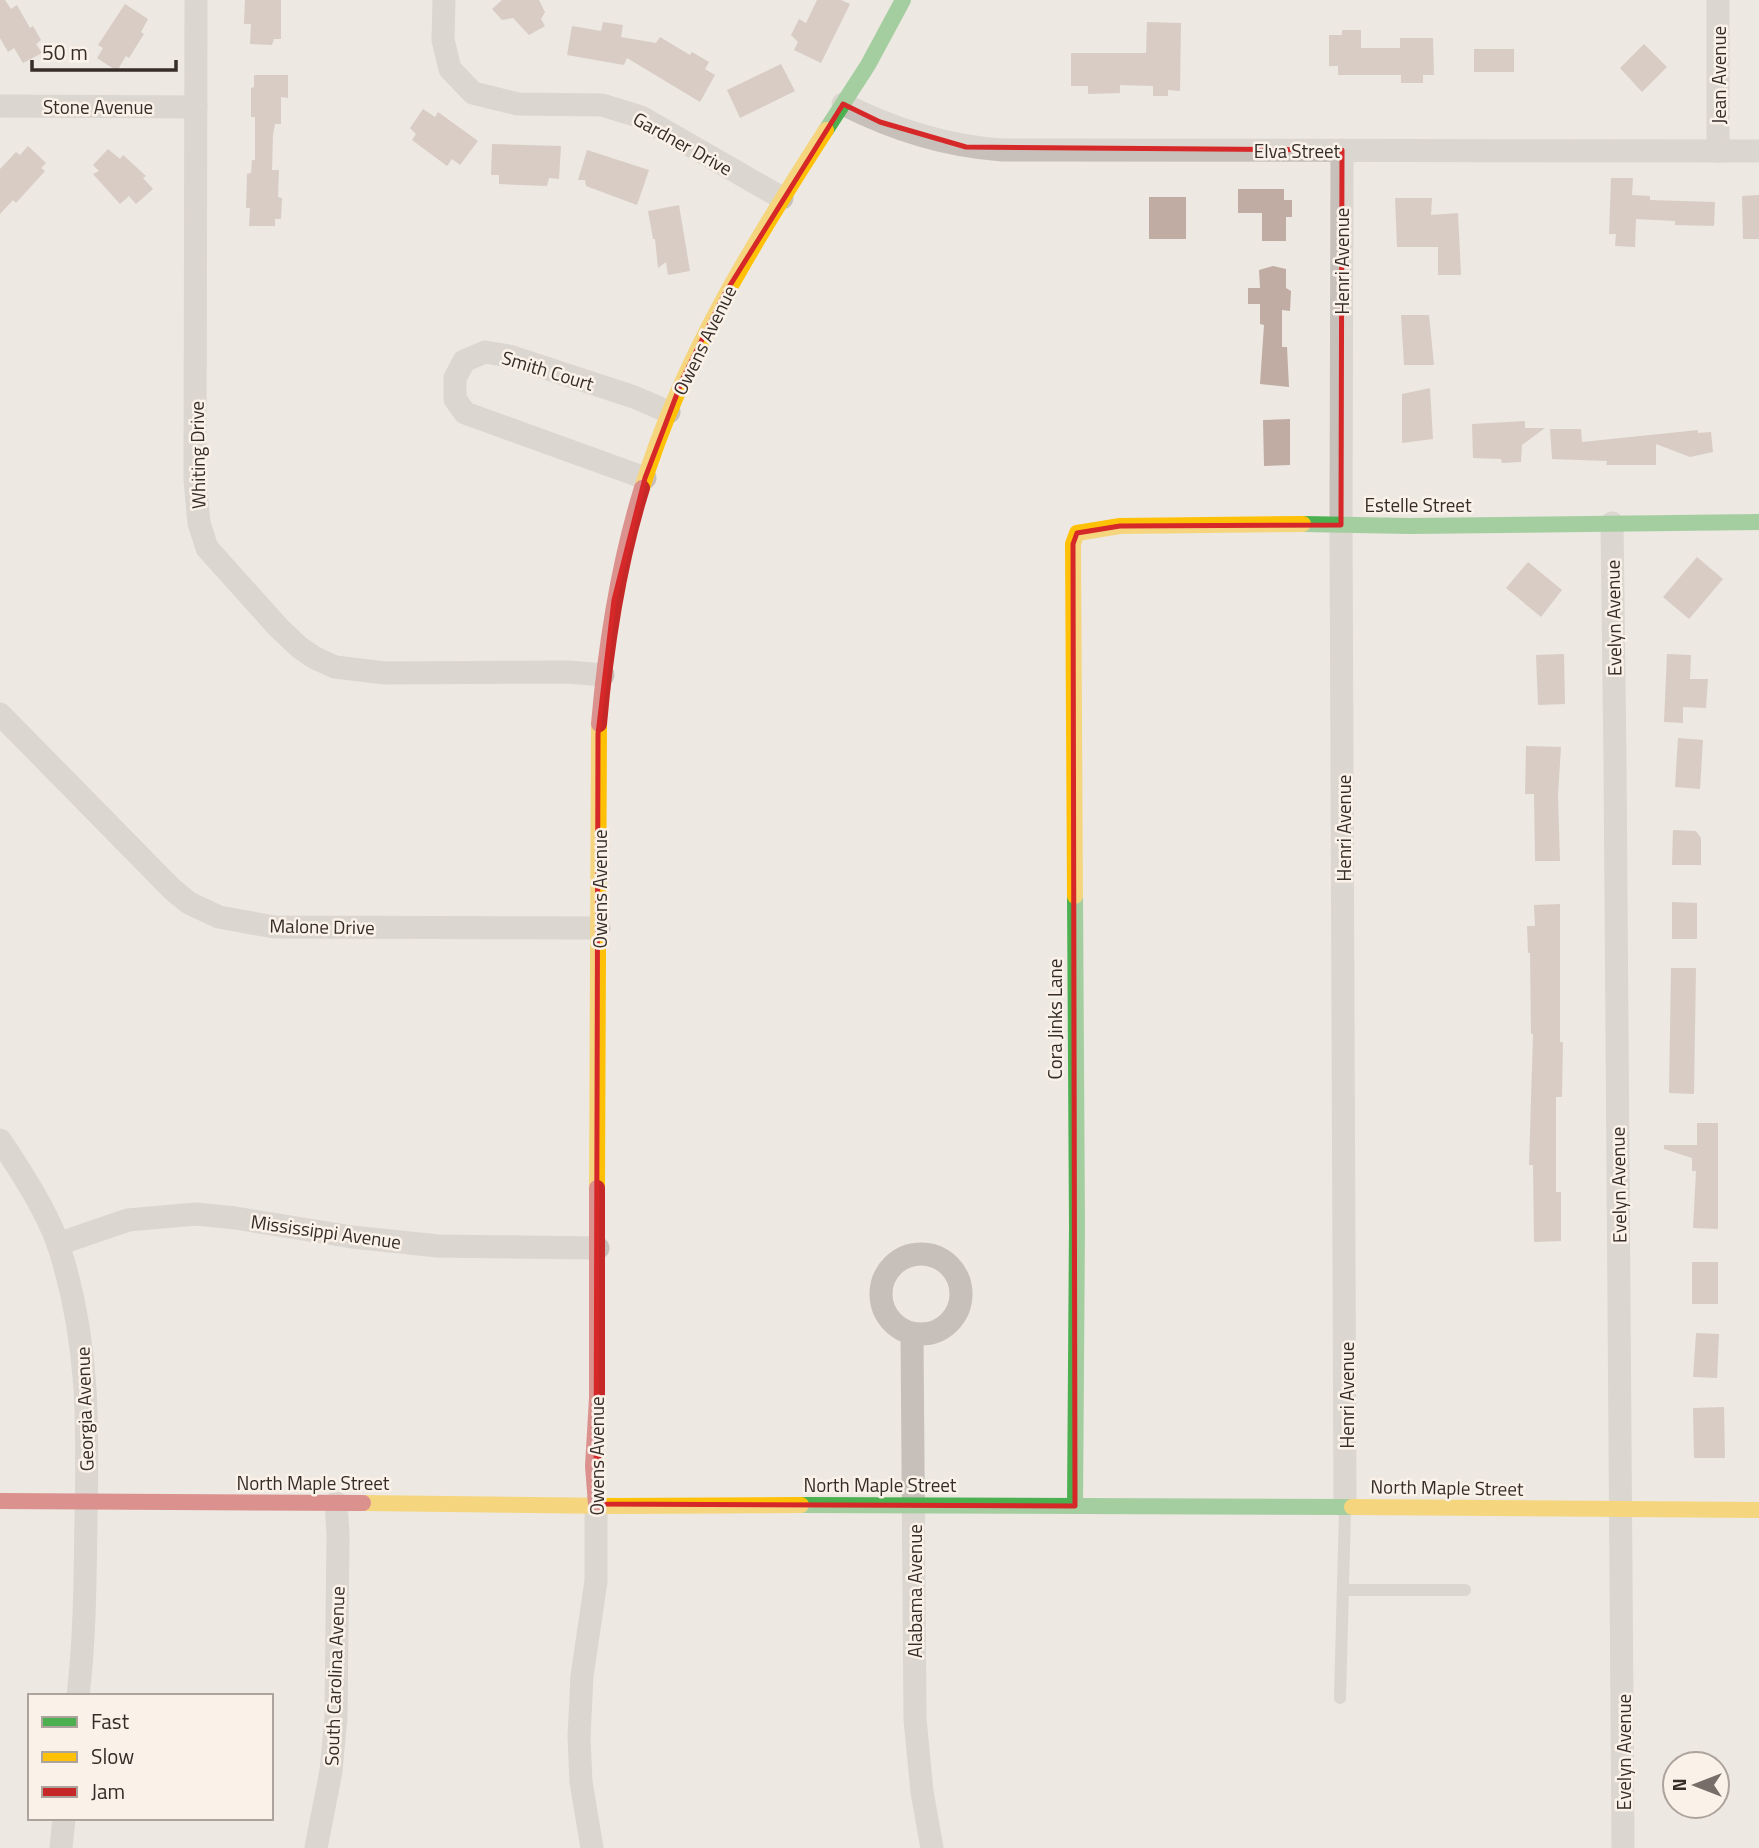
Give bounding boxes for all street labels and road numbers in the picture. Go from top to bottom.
street label: Jean Avenue [1704,26,1733,124]
street label: Stone Avenue [43,92,153,121]
street label: Gardner Drive [628,104,738,182]
street label: Elva Street [1254,136,1341,165]
street label: Henri Avenue [1327,208,1356,314]
street label: Owens Avenue [665,280,743,400]
street label: Smith Court [498,342,598,398]
street label: Whiting Drive [182,401,212,509]
street label: Estelle Street [1364,490,1472,519]
street label: Evelyn Avenue [1597,560,1629,676]
street label: Henri Avenue [1329,775,1358,881]
street label: Owens Avenue [585,829,614,949]
street label: Malone Drive [269,911,375,941]
street label: Cora Jinks Lane [1040,959,1069,1079]
street label: Evelyn Avenue [1602,1127,1634,1243]
street label: Mississippi Avenue [249,1206,403,1256]
street label: Henri Avenue [1332,1342,1361,1448]
street label: Georgia Avenue [67,1346,101,1472]
street label: Owens Avenue [582,1396,611,1516]
street label: North Maple Street [236,1468,390,1497]
street label: North Maple Street [803,1470,957,1499]
street label: North Maple Street [1370,1471,1524,1503]
street label: Alabama Avenue [900,1524,929,1658]
street label: South Carolina Avenue [316,1586,352,1766]
street label: Evelyn Avenue [1609,1694,1638,1810]

